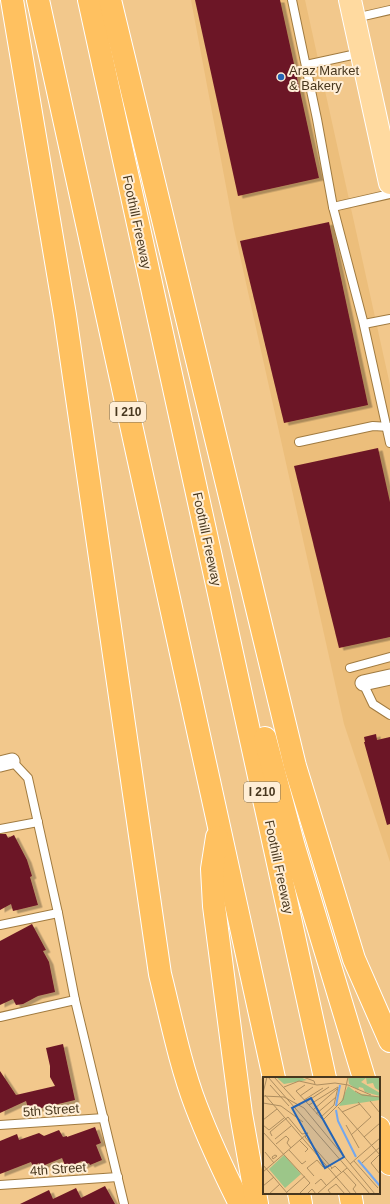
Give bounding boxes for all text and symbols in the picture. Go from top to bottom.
place label: Araz Market & Bakery [289,63,359,93]
marker: Araz Market & Bakery [276,72,286,82]
street label: Foothill Freeway [120,174,154,271]
road number: I 210 [110,402,146,422]
street label: Foothill Freeway [190,491,224,588]
road number: I 210 [244,782,280,802]
street label: Foothill Freeway [262,819,296,916]
inset map [263,1077,380,1194]
street label: 5th Street [22,1101,80,1119]
street label: 4th Street [29,1160,87,1178]

